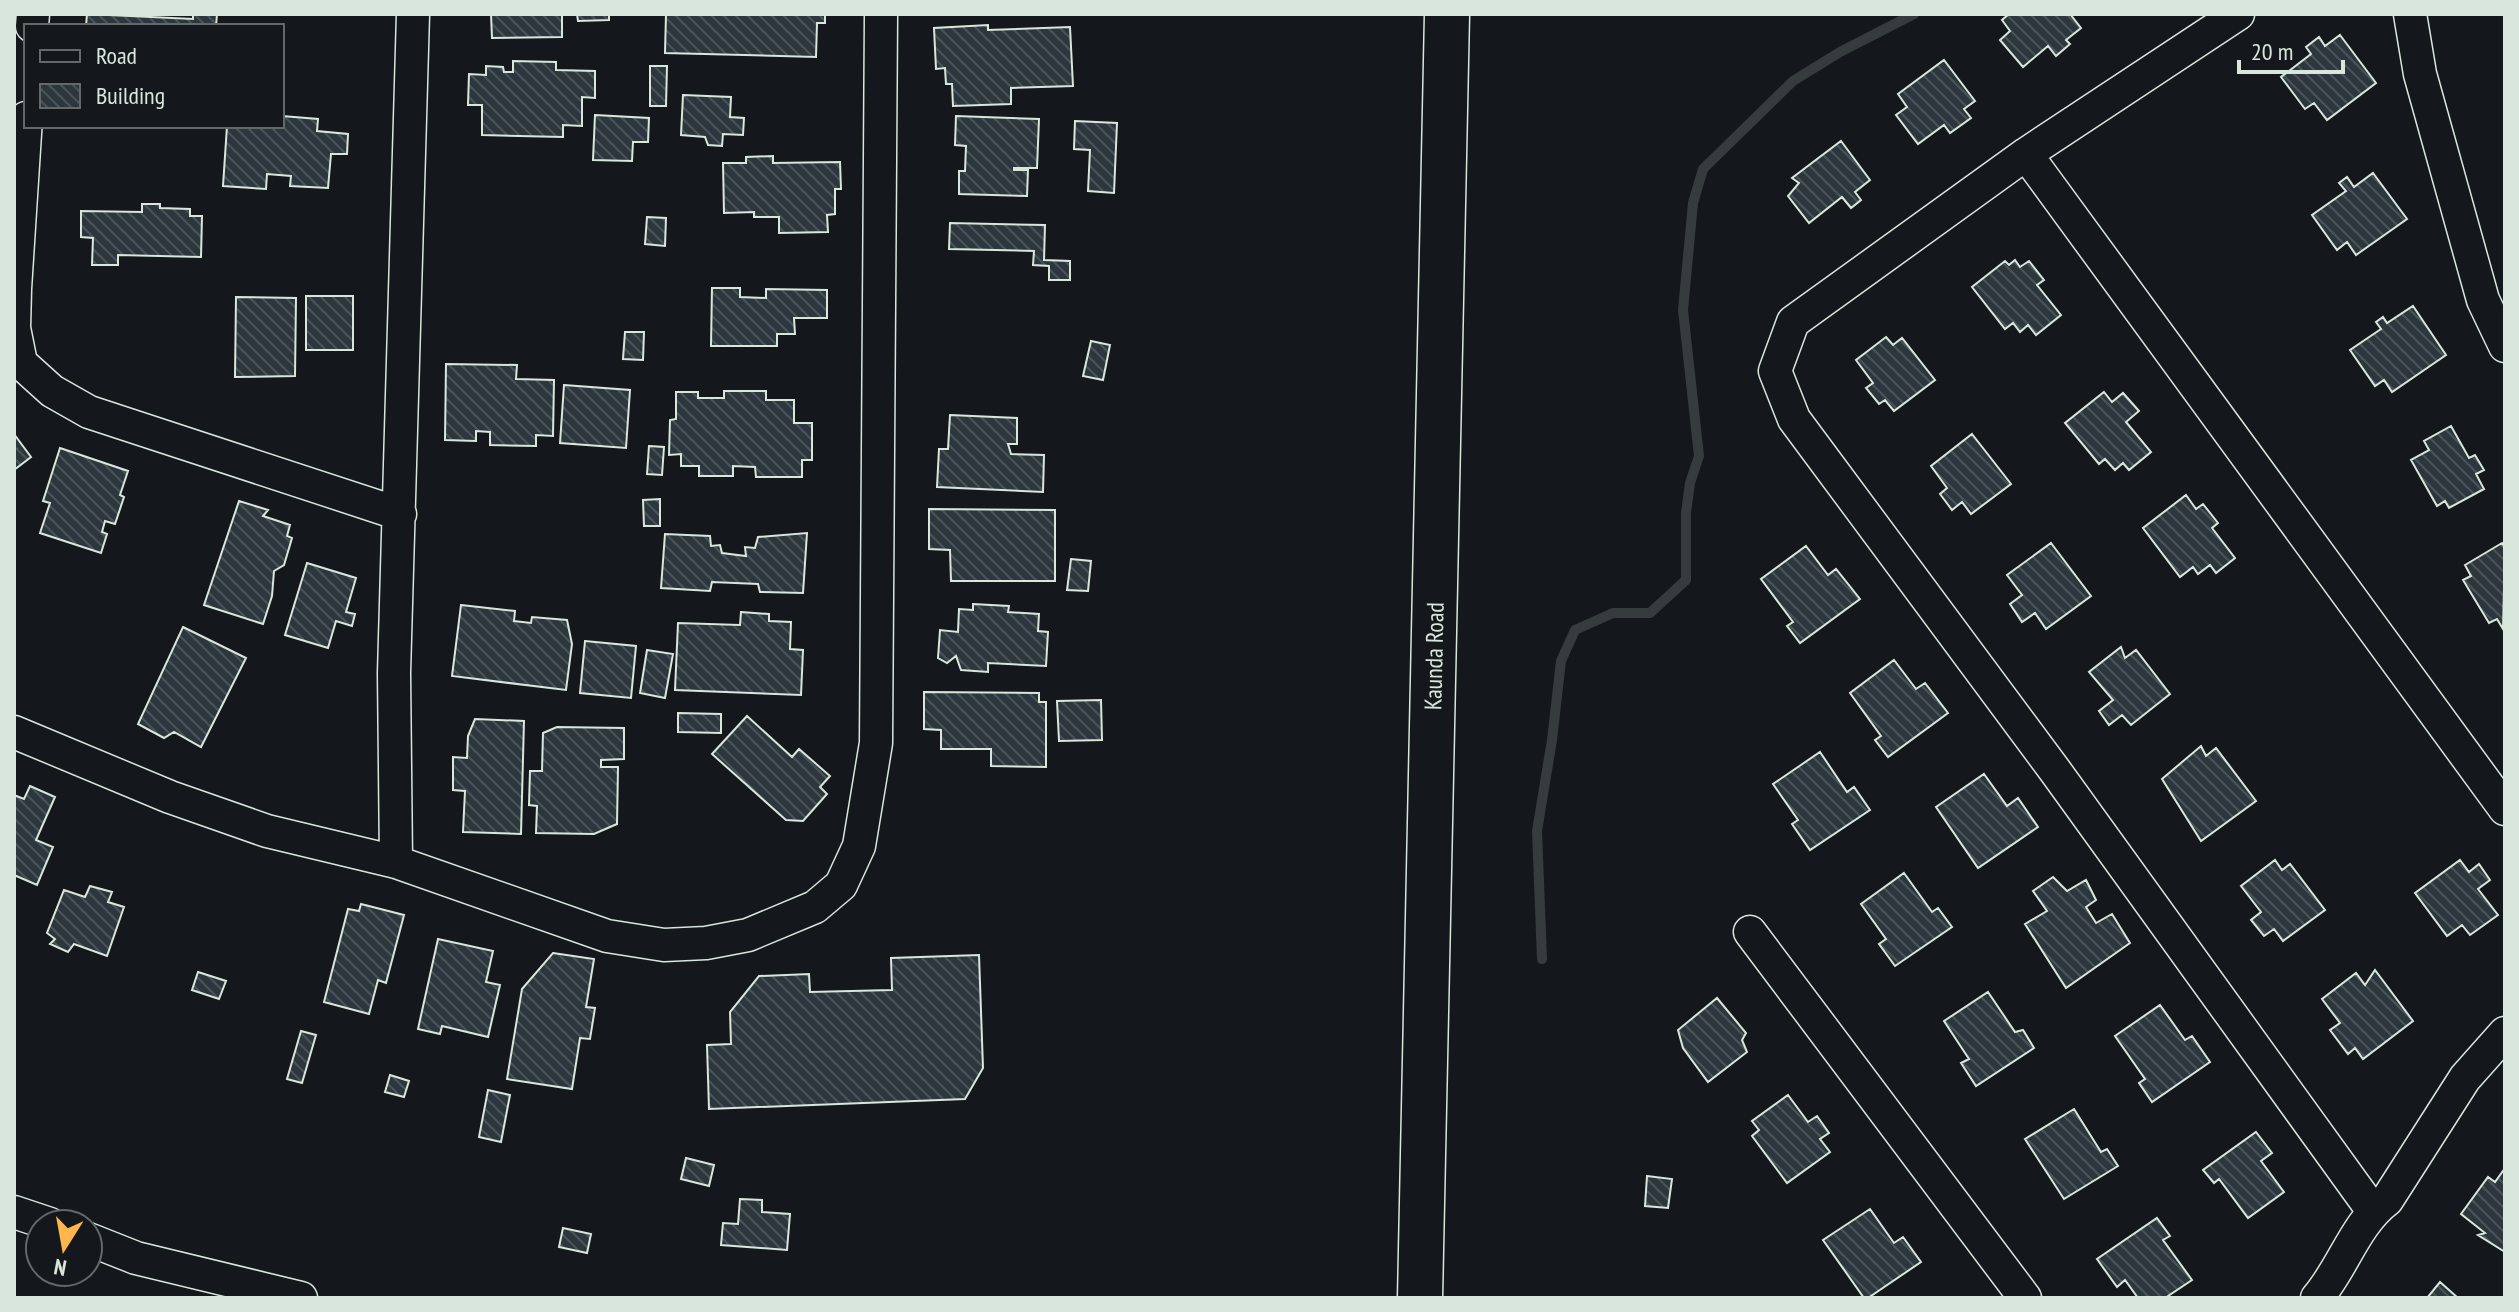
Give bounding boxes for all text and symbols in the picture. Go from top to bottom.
legend [24,24,284,128]
scale bar [2239,24,2343,74]
text: 20 m [2251,36,2293,67]
text: Road [96,40,137,71]
text: Building [96,80,165,111]
street label: Kaunda Road [1417,602,1450,710]
north arrow [24,1208,104,1288]
text: N [52,1253,69,1283]

